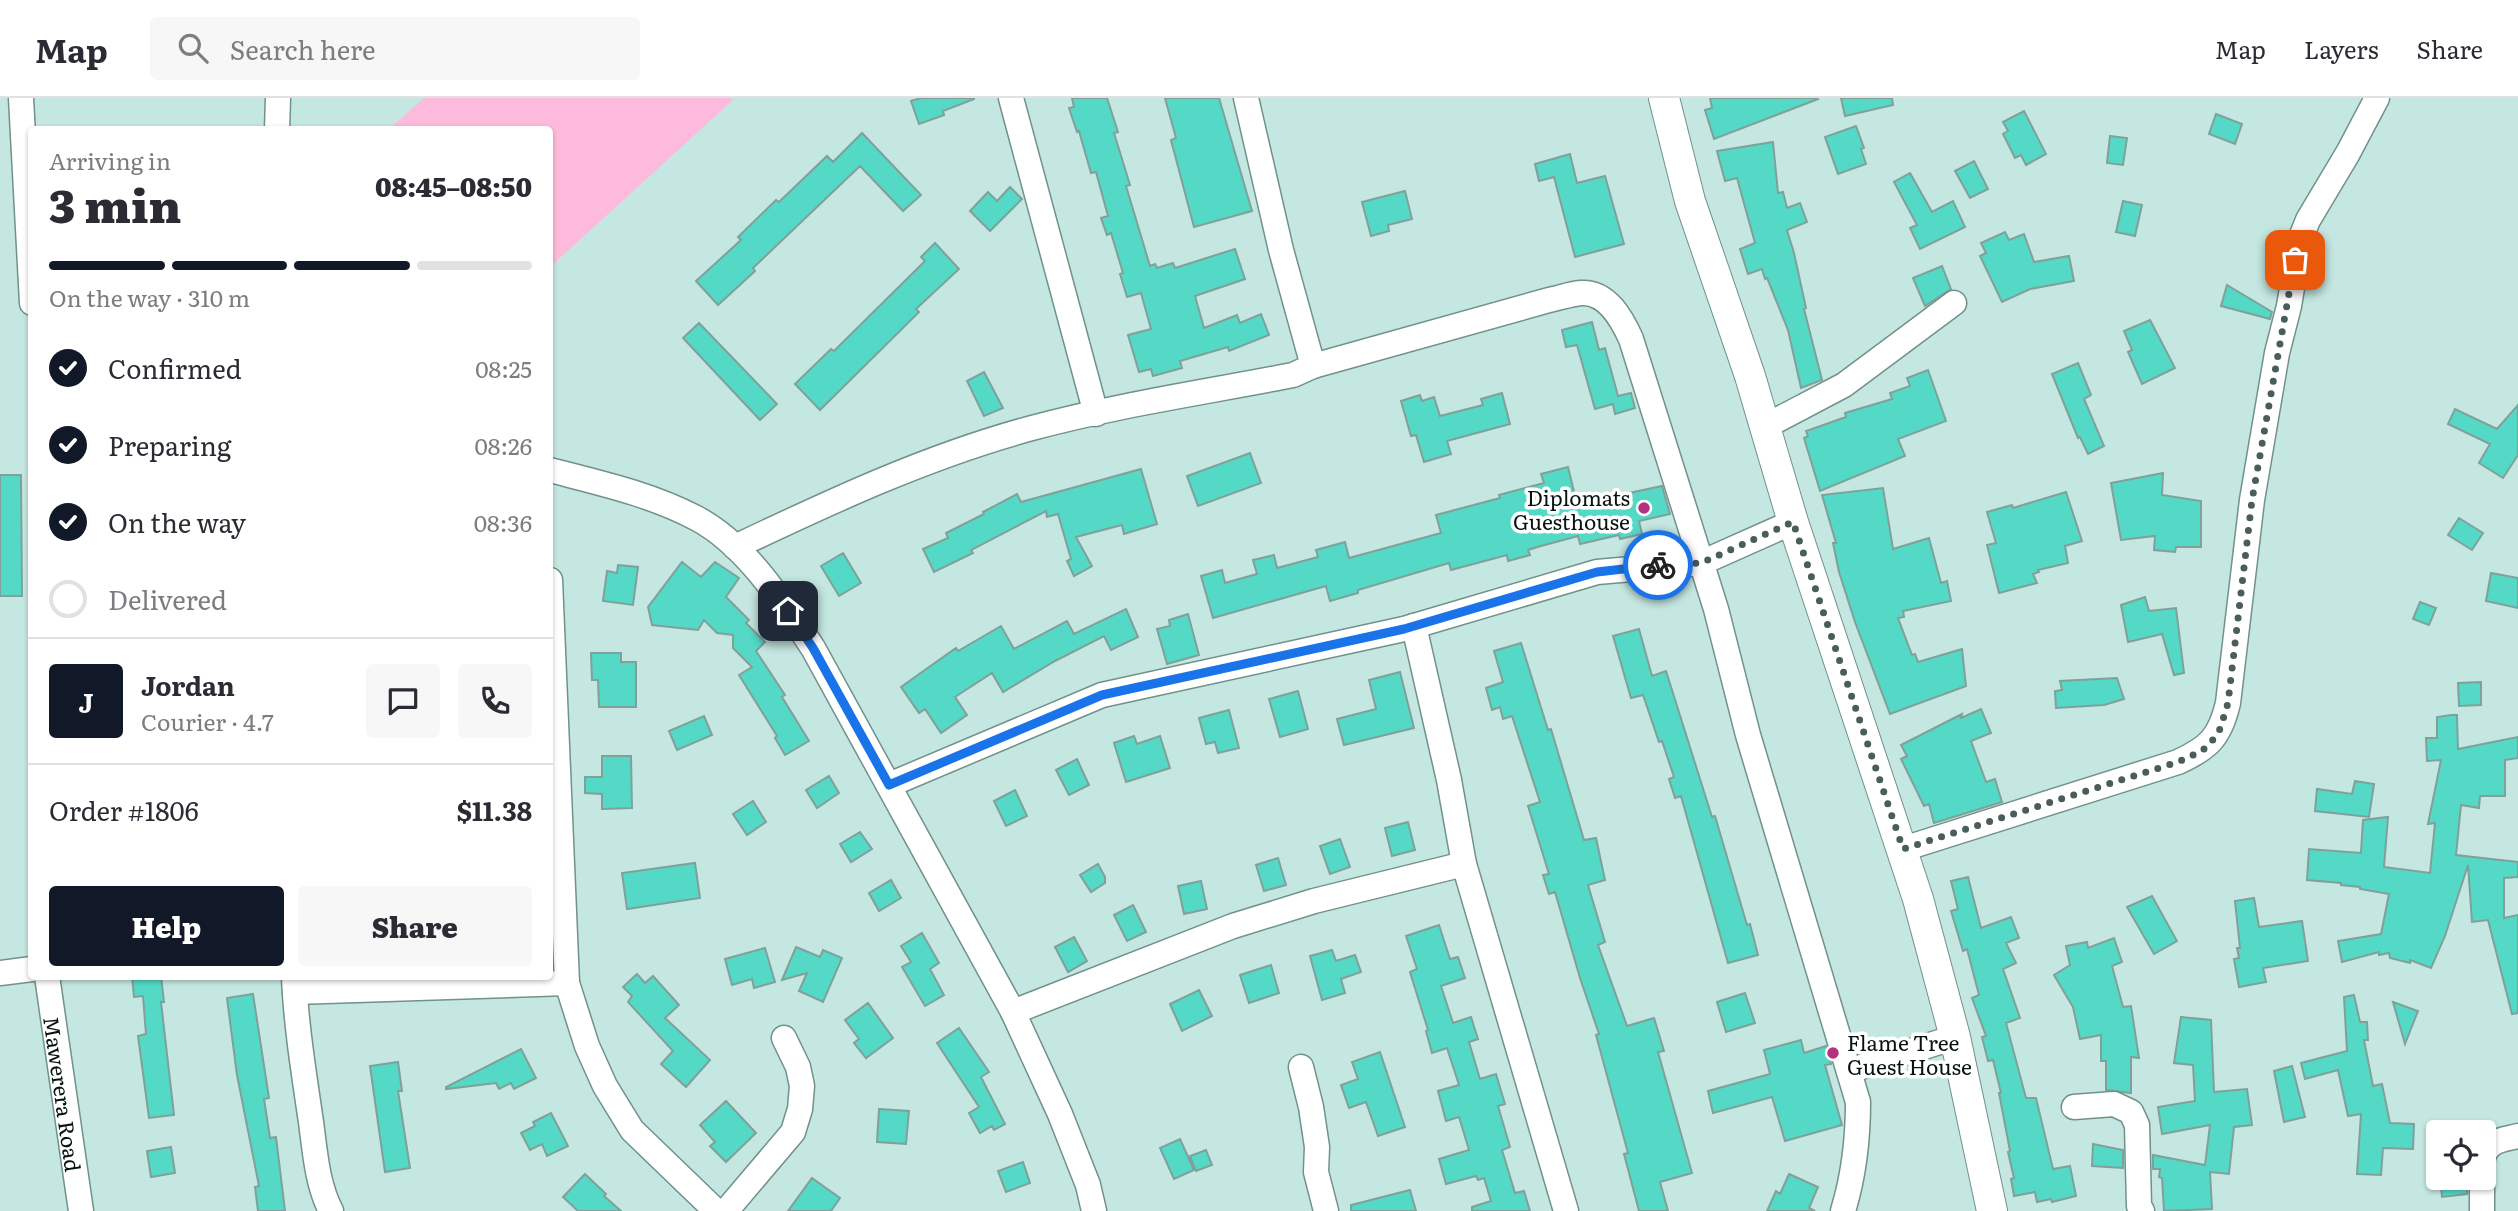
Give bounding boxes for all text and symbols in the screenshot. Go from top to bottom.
search box [150,17,640,80]
text: Map [35,24,108,73]
icon: search [174,29,212,67]
text: Search here [230,29,376,68]
text: Map [2215,31,2266,66]
text: Layers [2304,31,2378,66]
text: Share [2416,31,2483,66]
text: Arriving in [49,143,171,177]
text: 08:45–08:50 [375,166,532,205]
text: 3 min [49,169,181,237]
pin [2265,230,2325,290]
icon: bag [2276,241,2314,279]
text: On the way · 310 m [49,280,250,314]
text: Confirmed [108,348,242,387]
icon: check [49,349,87,387]
text: 08:25 [475,351,532,385]
text: Preparing [108,425,231,464]
icon: check [49,426,87,464]
text: 08:26 [475,428,532,462]
place label: Diplomats Guesthouse [1513,481,1630,536]
marker: Diplomats Guesthouse [1636,500,1652,516]
text: On the way [108,502,246,541]
icon: check [49,503,87,541]
text: 08:36 [474,505,532,539]
courier [1623,530,1693,600]
icon: bike [1639,546,1677,584]
text: Delivered [108,579,227,618]
pin [758,581,818,641]
icon: home [769,592,807,630]
button: chat [366,664,440,738]
button: phone [458,664,532,738]
text: Jordan [141,665,235,704]
text: J [79,682,93,721]
text: Courier · 4.7 [141,704,274,738]
text: Order #1806 [49,790,199,829]
text: $11.38 [457,790,532,829]
button: Help [49,886,284,966]
button: Share [298,886,532,966]
street label: Mawerera Road [37,1014,91,1174]
place label: Flame Tree Guest House [1847,1026,1972,1081]
marker: Flame Tree Guest House [1825,1045,1841,1061]
map controls [2426,1120,2496,1190]
button: locate [2426,1120,2496,1190]

